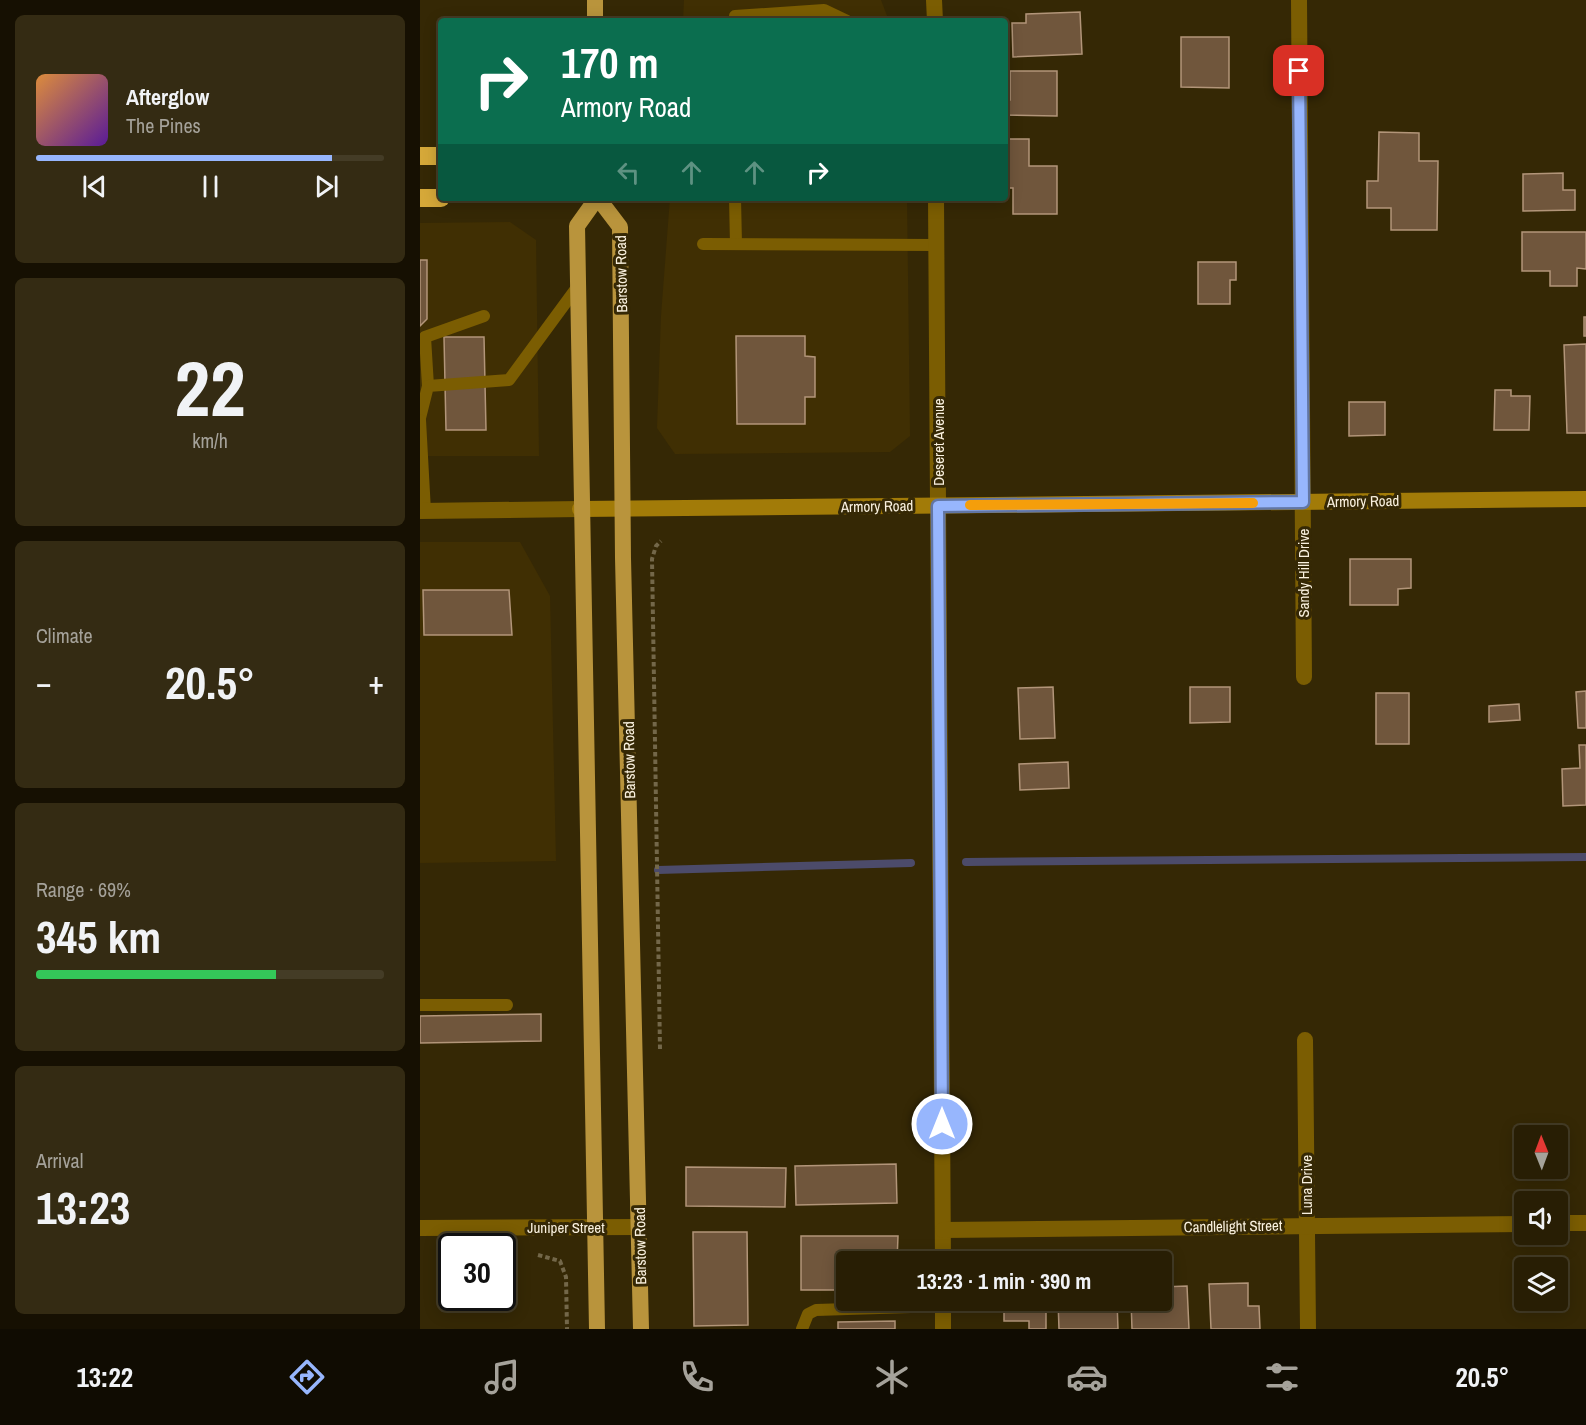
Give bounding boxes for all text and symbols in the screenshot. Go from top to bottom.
text: 170 m [561,35,659,91]
icon: right [462,42,540,120]
pin [1273,45,1324,96]
icon: arrive [1282,54,1315,87]
text: Afterglow [126,82,209,112]
text: Armory Road [561,89,691,125]
text: The Pines [126,112,201,139]
icon: left [612,156,645,189]
icon: ahead [675,156,708,189]
icon: ahead [738,156,771,189]
icon: right [801,156,834,189]
icon: previous [78,170,111,203]
icon: pause [194,170,227,203]
icon: next [310,170,343,203]
street label: Barstow Road [610,235,632,313]
text: 22 [174,335,246,440]
street label: Deseret Avenue [928,398,949,486]
text: km/h [192,427,228,454]
street label: Armory Road [1326,490,1399,512]
street label: Armory Road [840,495,913,517]
street label: Sandy Hill Drive [1293,528,1314,617]
text: Climate [36,622,93,649]
text: 20.5° [165,652,255,713]
text: − [36,660,52,704]
text: + [368,660,384,704]
street label: Barstow Road [618,721,640,799]
text: Range · 69% [36,876,131,903]
text: 345 km [36,906,161,967]
position arrow [910,1092,974,1156]
north arrow [1514,1125,1568,1179]
map controls [1514,1125,1568,1311]
text: Arrival [36,1147,83,1174]
street label: Luna Drive [1296,1155,1317,1215]
text: 13:23 [36,1177,130,1238]
button: sound [1514,1191,1568,1245]
street label: Barstow Road [629,1207,651,1285]
street label: Candlelight Street [1184,1215,1283,1237]
street label: Juniper Street [527,1217,605,1238]
speed limit sign: 30 [438,1233,516,1311]
button: layers [1514,1257,1568,1311]
text: 13:23 · 1 min · 390 m [917,1266,1091,1296]
icon: directions [286,1356,328,1398]
icon: music [481,1356,523,1398]
icon: phone [676,1356,718,1398]
icon: climate [871,1356,913,1398]
icon: car [1066,1356,1108,1398]
icon: filters [1261,1356,1303,1398]
text: 13:22 [76,1359,133,1395]
text: 20.5° [1456,1359,1509,1395]

